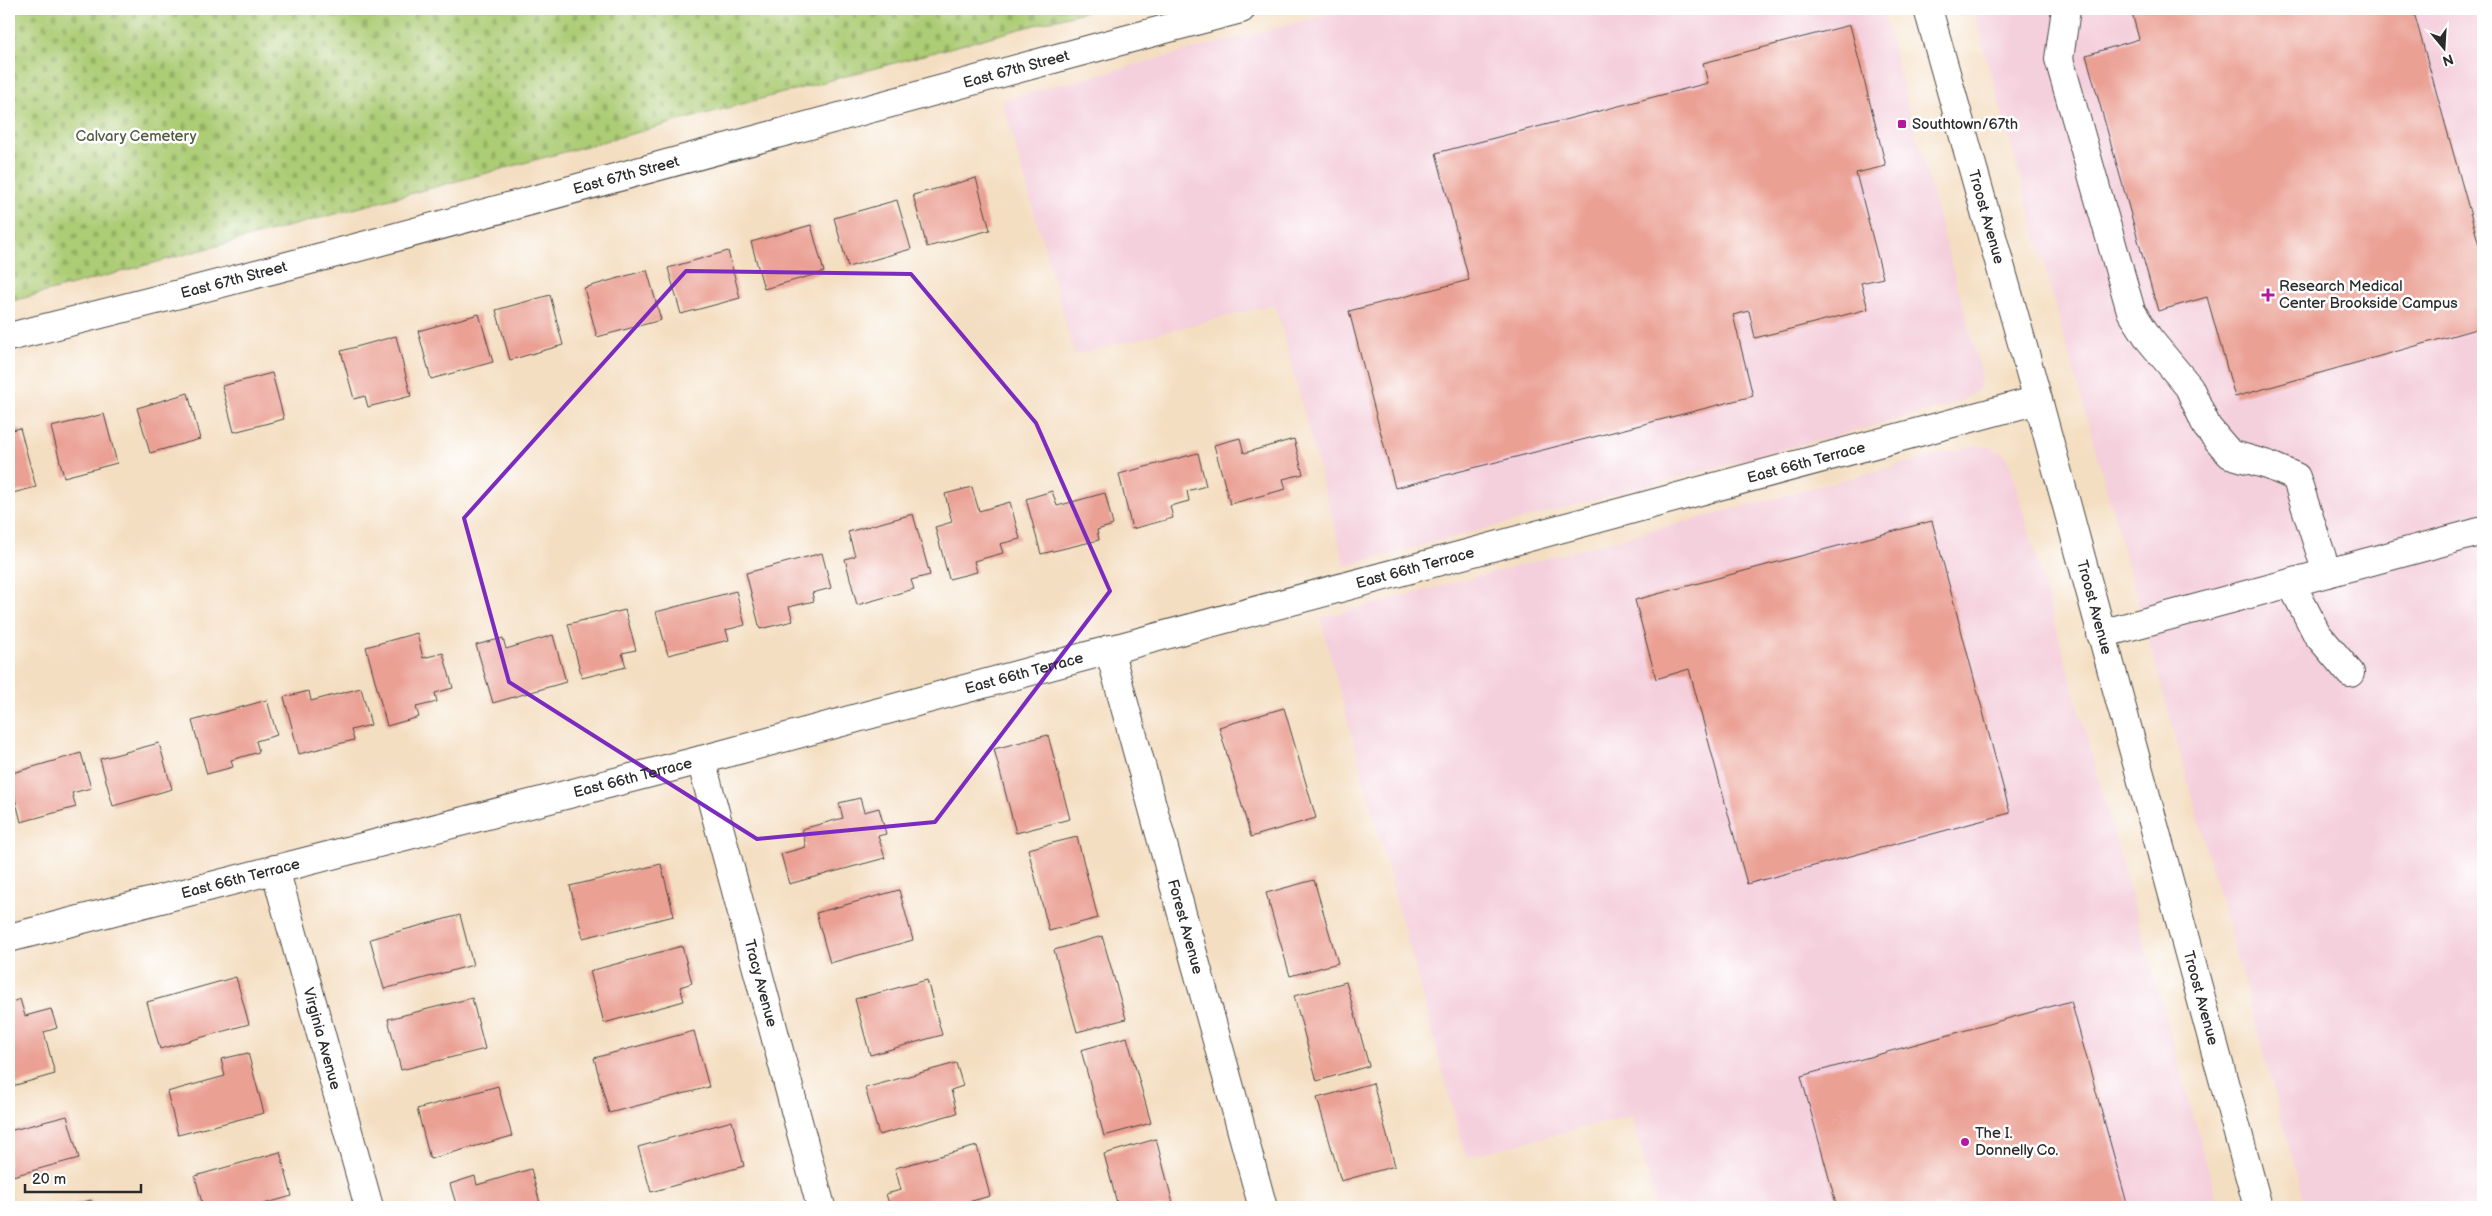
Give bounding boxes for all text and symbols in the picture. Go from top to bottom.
north arrow [2420,22,2470,72]
street label: East 67th Street [961,46,1072,93]
text: N [2440,50,2455,70]
place label: Southtown/67th [1912,115,2018,134]
marker: Southtown/67th [1896,118,1908,130]
park label: Calvary Cemetery [76,127,197,146]
street label: East 67th Street [571,152,682,199]
street label: Troost Avenue [1964,168,2008,266]
street label: East 67th Street [179,257,289,303]
place label: Research Medical Center Brookside Campus [2279,277,2458,313]
marker: Research Medical Center Brookside Campus [2261,288,2275,302]
street label: East 66th Terrace [1745,438,1868,488]
street label: East 66th Terrace [1354,543,1476,593]
street label: Troost Avenue [2072,558,2116,657]
street label: East 66th Terrace [963,649,1085,699]
street label: East 66th Terrace [572,754,694,802]
street label: East 66th Terrace [179,855,302,903]
street label: Forest Avenue [1163,877,1207,976]
street label: Tracy Avenue [740,937,781,1029]
street label: Troost Avenue [2179,949,2222,1047]
street label: Virginia Avenue [298,986,345,1092]
place label: The I. Donnelly Co. [1975,1124,2058,1160]
marker: The I. Donnelly Co. [1959,1136,1971,1148]
scale bar [25,1161,141,1193]
text: 20 m [32,1170,66,1189]

